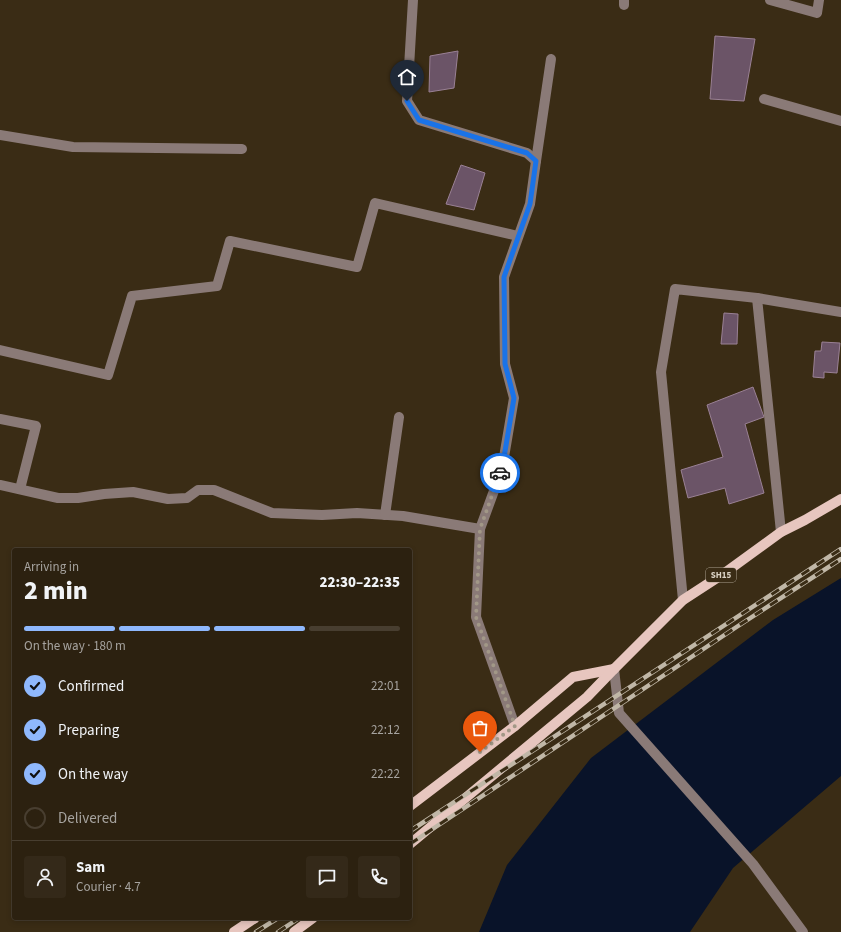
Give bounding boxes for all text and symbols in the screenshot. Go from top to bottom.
pin [390,60,424,101]
icon: home [396,66,418,88]
courier [480,453,520,493]
icon: car [489,462,511,484]
text: Arriving in [24,558,79,576]
road number: SH15 [706,568,736,582]
text: 2 min [24,572,88,609]
text: 22:30–22:35 [319,572,400,593]
text: On the way · 180 m [24,637,126,655]
icon: check [24,675,46,697]
text: Confirmed [58,676,124,697]
text: 22:01 [371,677,400,695]
pin [463,711,497,752]
icon: bag [469,717,491,739]
icon: check [24,719,46,741]
text: Preparing [58,720,119,741]
text: 22:12 [371,721,400,739]
icon: check [24,763,46,785]
text: On the way [58,764,128,785]
text: 22:22 [371,765,400,783]
text: Delivered [58,808,117,829]
button: person [24,856,66,898]
button: chat [306,856,348,898]
button: phone [358,856,400,898]
text: Sam [76,857,105,878]
text: Courier · 4.7 [76,878,141,896]

